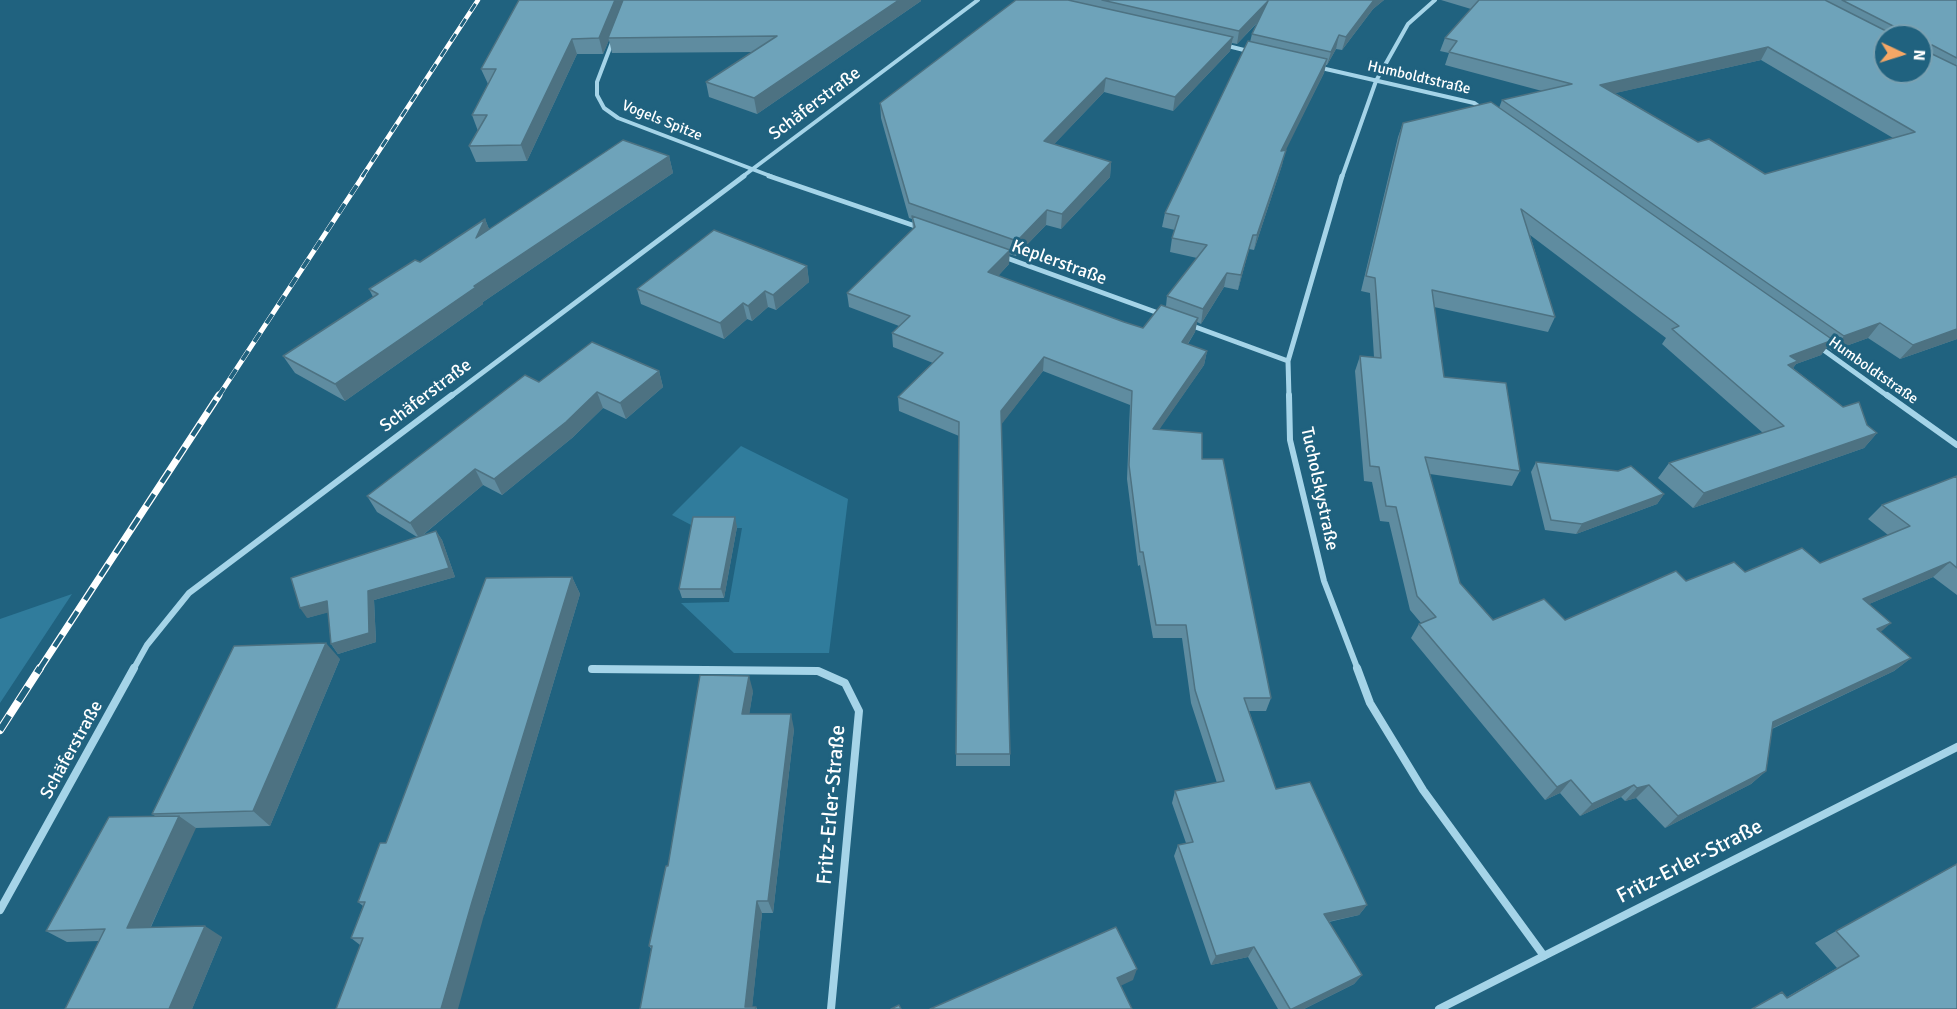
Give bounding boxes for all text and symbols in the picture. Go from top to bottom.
north arrow [1873,24,1933,84]
text: N [1909,49,1929,61]
street label: Humboldtstraße [1366,57,1472,99]
street label: Schäferstraße [765,63,865,145]
street label: Vogels Spitze [619,97,705,145]
street label: Keplerstraße [1008,236,1110,290]
street label: Humboldtstraße [1825,333,1921,409]
street label: Schäferstraße [376,355,476,437]
street label: Tucholskystraße [1295,425,1343,553]
street label: Schäferstraße [36,697,108,803]
street label: Fritz-Erler-Straße [812,724,852,886]
street label: Fritz-Erler-Straße [1613,814,1767,910]

